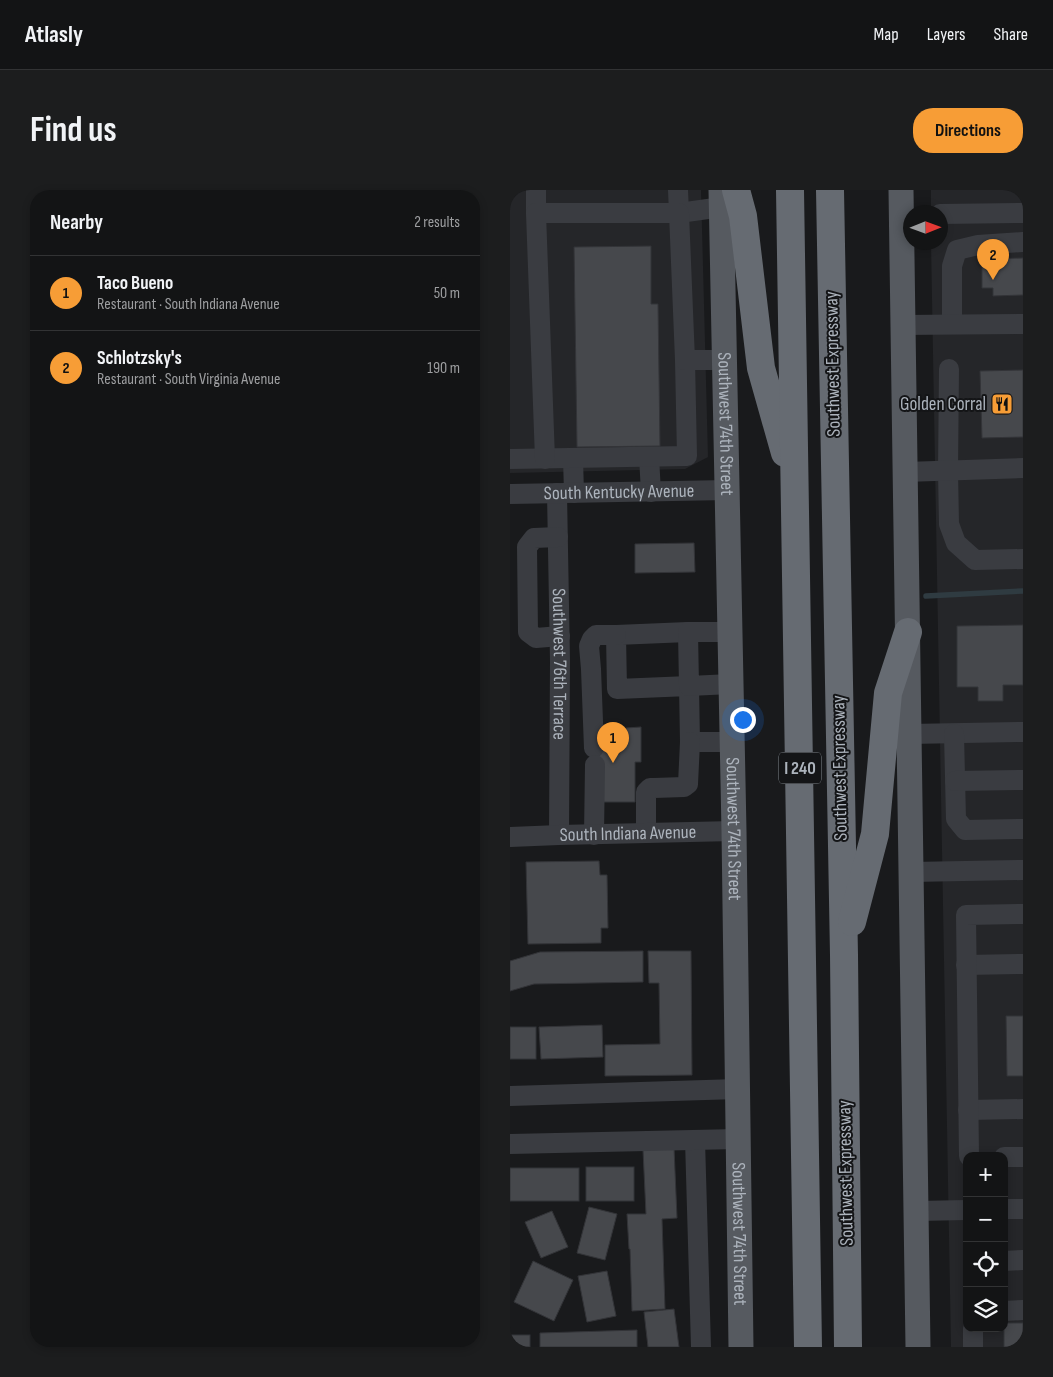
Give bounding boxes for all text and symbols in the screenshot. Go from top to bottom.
text: Atlasly [25,20,83,49]
text: Map [874,24,899,45]
text: Layers [927,24,966,45]
text: Share [994,24,1028,45]
button: Directions [913,108,1023,153]
text: Find us [30,109,117,152]
north arrow [903,205,948,250]
text: Nearby [50,210,103,235]
text: 2 results [414,213,460,232]
pin: 2 [977,239,1009,280]
text: Taco Bueno [97,272,173,295]
text: 1 [63,284,69,303]
text: 50 m [434,284,460,303]
street label: Southwest Expressway [820,290,846,437]
text: Restaurant · South Indiana Avenue [97,295,280,314]
text: Schlotzsky's [97,347,182,370]
street label: Southwest 74th Street [713,352,739,496]
text: 2 [62,359,70,378]
text: 190 m [427,359,460,378]
text: Restaurant · South Virginia Avenue [97,370,280,389]
restaurant icon: Golden Corral [990,392,1014,416]
place label: Golden Corral [900,393,986,416]
street label: South Kentucky Avenue [543,479,694,505]
street label: Southwest 76th Terrace [547,588,572,740]
street label: Southwest Expressway [827,694,853,841]
your location [730,707,756,733]
pin: 1 [597,722,629,763]
road number: I 240 [779,752,821,784]
street label: Southwest 74th Street [721,757,746,901]
street label: South Indiana Avenue [559,820,697,846]
street label: Southwest Expressway [833,1099,859,1246]
map controls [963,1152,1008,1332]
button: + [963,1152,1008,1197]
street label: Southwest 74th Street [727,1162,752,1306]
button: − [963,1197,1008,1242]
button: locate [963,1242,1008,1287]
button: layers [963,1287,1008,1332]

